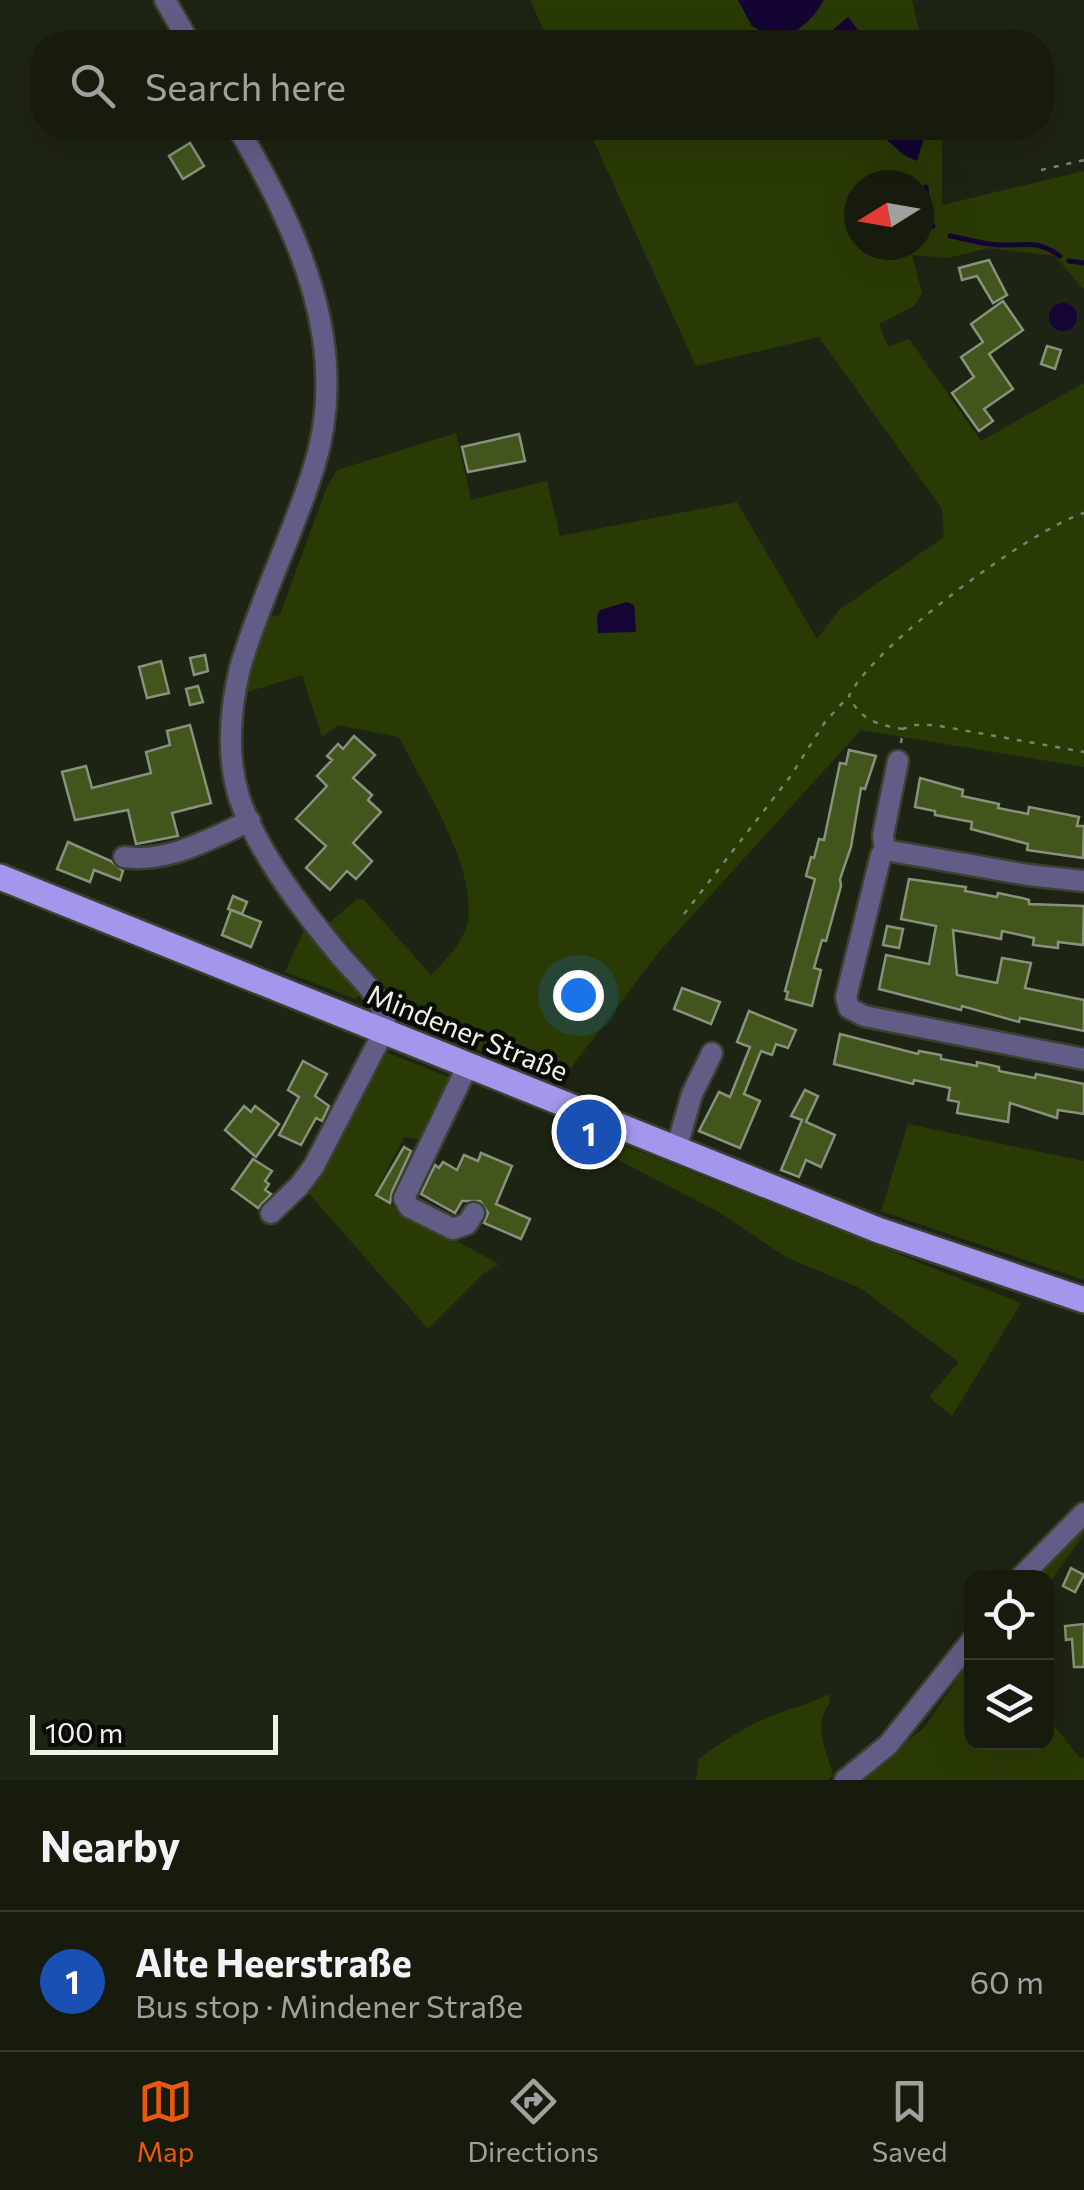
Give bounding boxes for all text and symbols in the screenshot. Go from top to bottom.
search box [30,30,1054,140]
icon: search [65,58,120,113]
text: Search here [145,62,346,109]
north arrow [844,170,934,260]
your location [553,970,604,1021]
street label: Mindener Straße [363,976,573,1088]
pin: 1 [556,1094,622,1170]
map controls [964,1570,1054,1750]
button: locate [964,1570,1054,1660]
button: layers [964,1660,1054,1750]
scale bar [30,1710,278,1754]
text: 100 m [45,1715,123,1749]
text: Nearby [40,1819,180,1871]
text: Alte Heerstraße [135,1938,412,1985]
text: 1 [65,1961,80,2001]
text: 60 m [970,1961,1044,2001]
text: Bus stop · Mindener Straße [135,1985,523,2025]
tab: Map [137,2074,194,2168]
tab: Directions [467,2074,599,2168]
tab: Saved [872,2074,947,2168]

